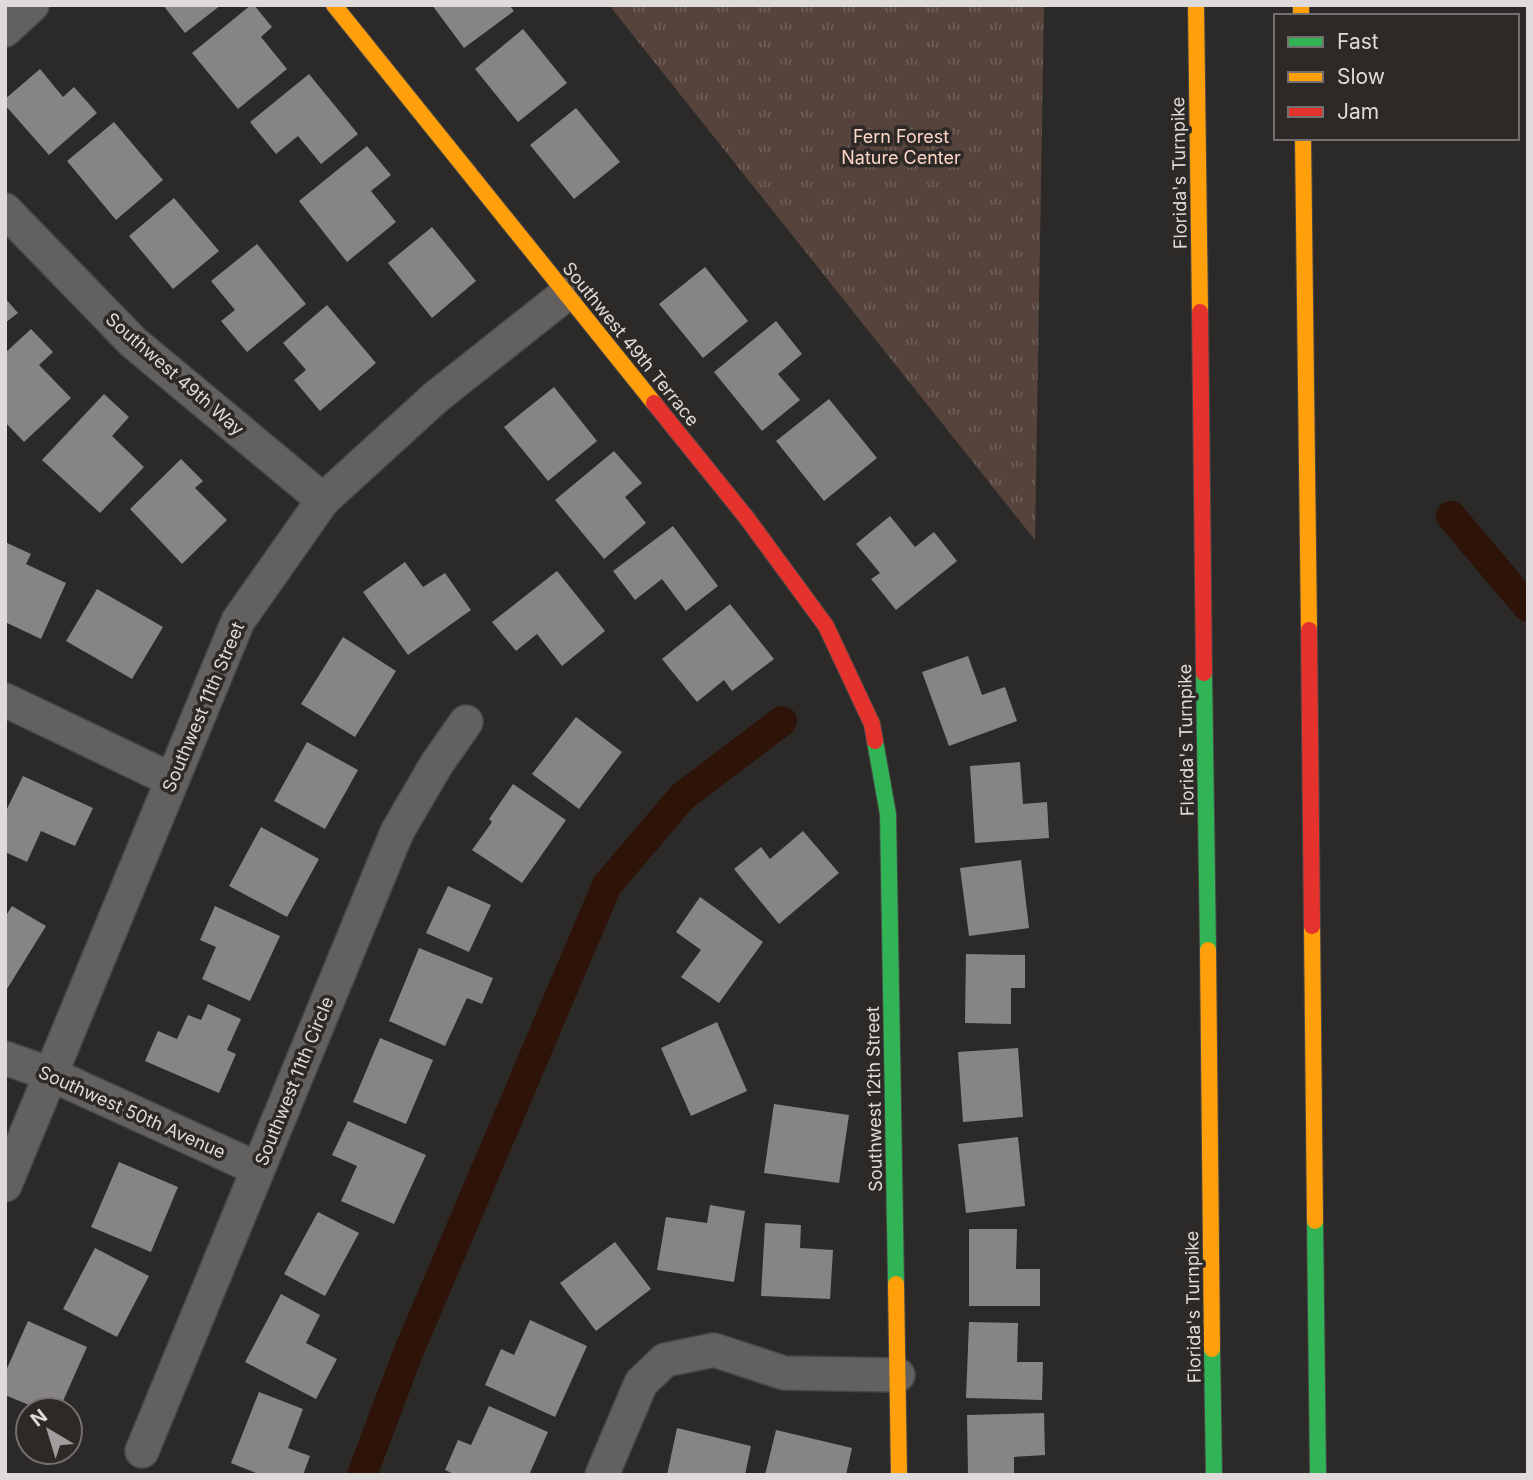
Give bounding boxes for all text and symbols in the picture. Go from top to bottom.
legend [1274,14,1519,140]
text: Fast [1337,29,1379,54]
text: Slow [1337,64,1385,89]
street label: Florida's Turnpike [1167,97,1191,249]
text: Jam [1337,99,1379,124]
park label: Fern Forest Nature Center [841,126,961,168]
street label: Southwest 49th Terrace [558,258,704,430]
street label: Southwest 49th Way [102,308,248,440]
street label: Southwest 11th Street [158,619,248,795]
street label: Florida's Turnpike [1174,664,1198,816]
street label: Southwest 11th Circle [250,993,338,1169]
street label: Southwest 12th Street [862,1006,886,1192]
street label: Southwest 50th Avenue [35,1061,229,1163]
street label: Florida's Turnpike [1181,1231,1205,1383]
north arrow [14,1396,84,1466]
text: N [26,1404,52,1432]

